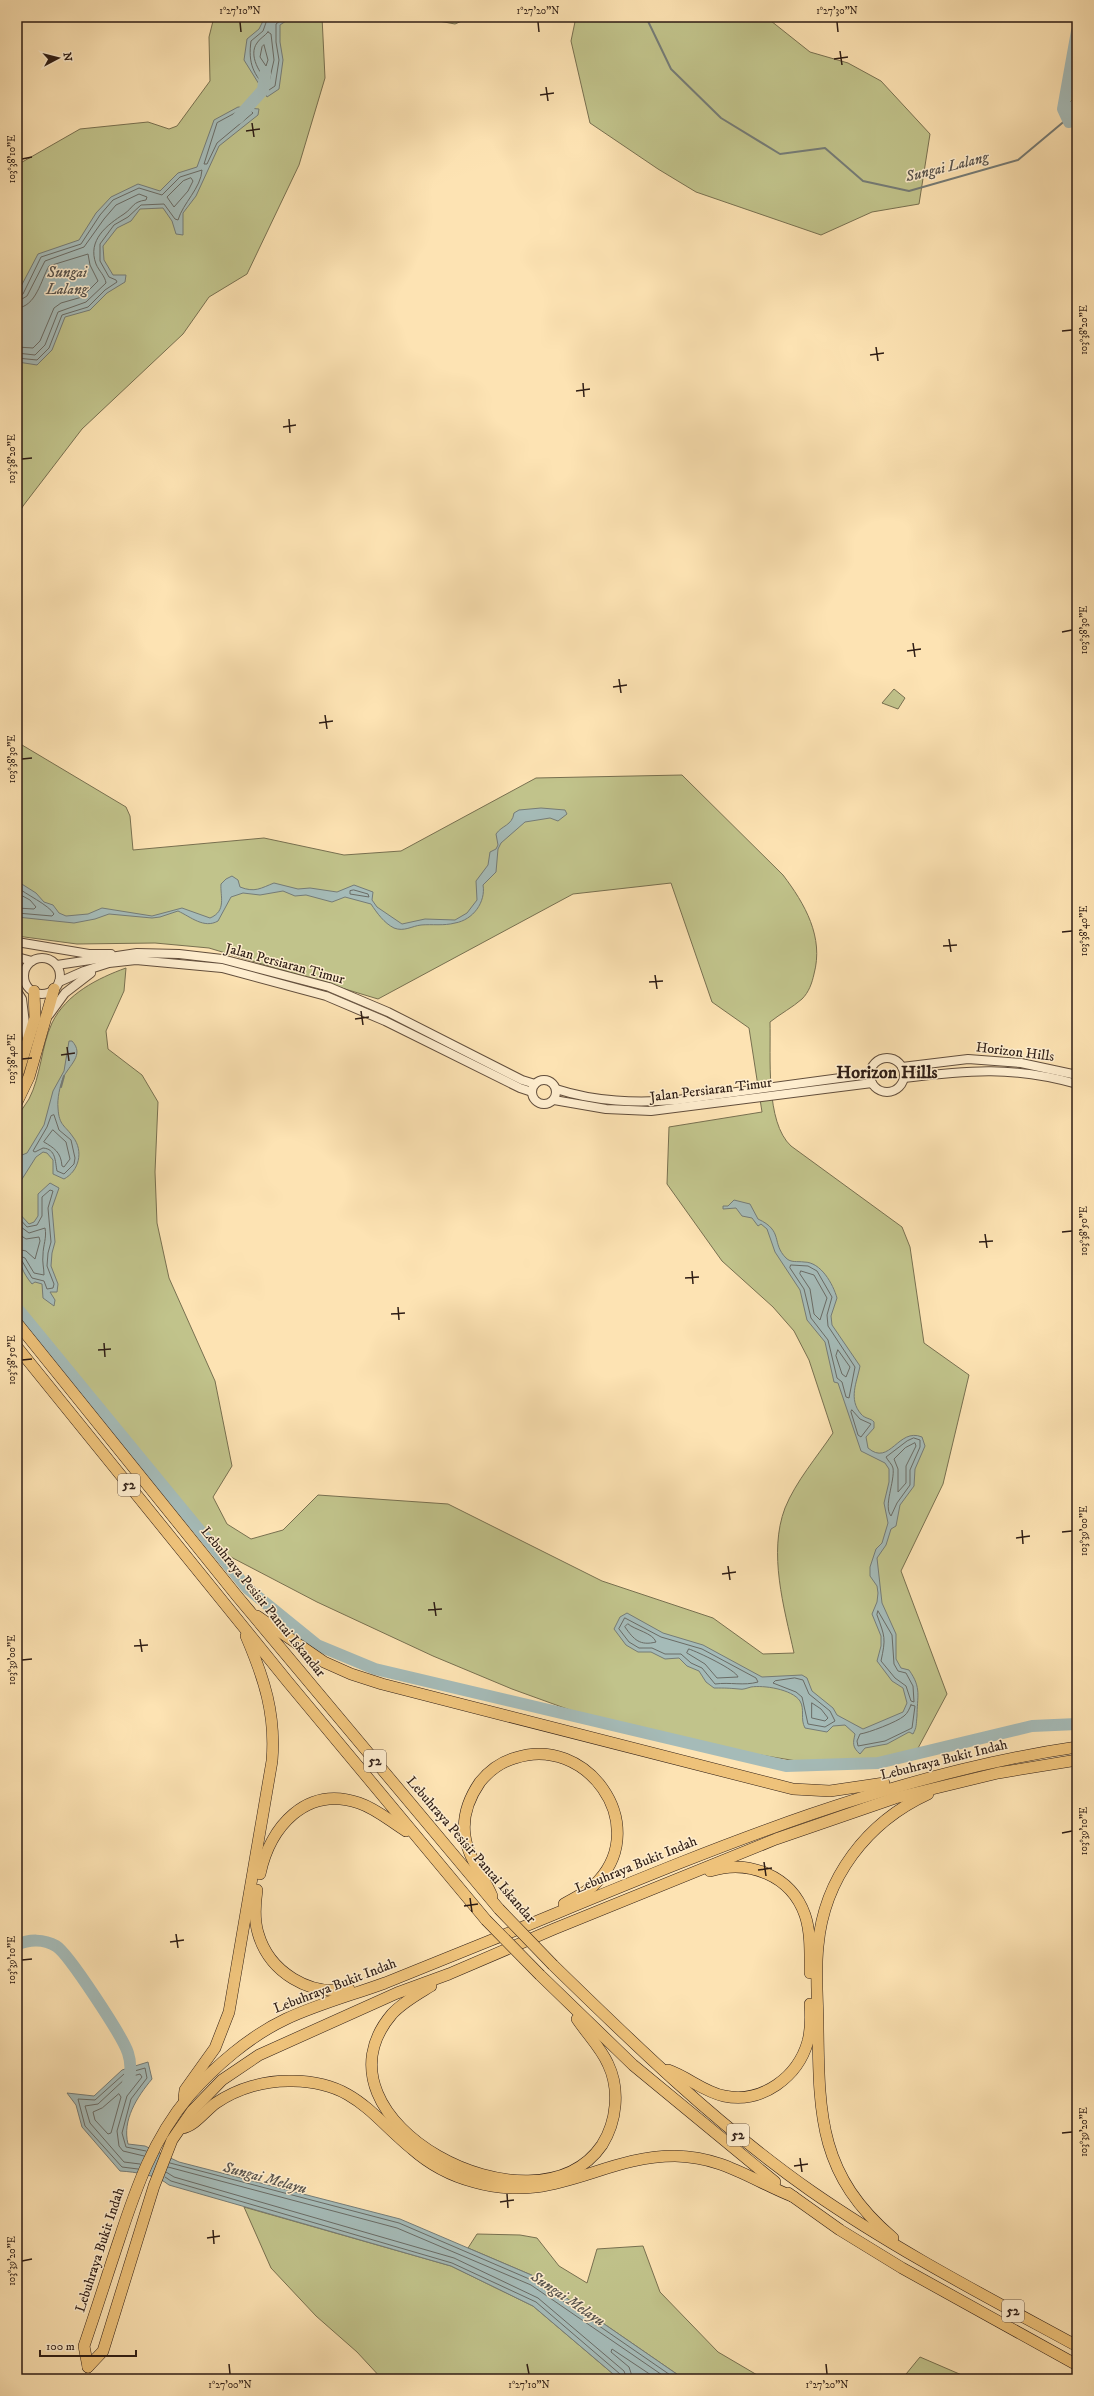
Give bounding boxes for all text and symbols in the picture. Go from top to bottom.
text: 1°27'10"N [219,5,261,17]
text: 1°27'20"N [517,5,559,17]
text: 1°27'30"N [816,5,858,17]
north arrow [38,38,78,78]
text: N [59,52,74,62]
text: 103°38'10"E [6,135,18,183]
water label: Sungai Lalang [903,147,992,187]
water label: Sungai Lalang [45,263,90,299]
text: 103°38'20"E [1078,305,1090,355]
text: 103°38'20"E [6,434,18,484]
text: 103°38'30"E [1078,606,1090,654]
text: 103°38'30"E [6,735,18,783]
text: 103°38'40"E [1078,906,1090,956]
street label: Jalan Persiaran Timur [221,939,347,989]
text: 103°38'40"E [6,1034,18,1084]
street label: Horizon Hills [975,1038,1056,1066]
district label: Horizon Hills [836,1062,938,1084]
street label: Jalan Persiaran Timur [647,1073,774,1107]
text: 103°38'50"E [1078,1206,1090,1256]
text: 103°38'50"E [6,1335,18,1385]
road number: 52 [118,1474,140,1496]
text: 103°39'00"E [1078,1506,1090,1556]
street label: Lebuhraya Pesisir Pantai Iskandar [197,1523,330,1682]
text: 103°39'00"E [6,1635,18,1685]
street label: Lebuhraya Bukit Indah [879,1735,1010,1784]
road number: 52 [364,1750,386,1772]
street label: Lebuhraya Pesisir Pantai Iskandar [402,1773,540,1928]
text: 103°39'10"E [1078,1807,1090,1855]
street label: Lebuhraya Bukit Indah [572,1832,700,1898]
text: 103°39'10"E [6,1936,18,1984]
street label: Lebuhraya Bukit Indah [271,1954,400,2018]
text: 103°39'20"E [1078,2107,1090,2157]
road number: 52 [727,2124,749,2146]
water label: Sungai Melayu [220,2157,309,2198]
street label: Lebuhraya Bukit Indah [71,2185,129,2315]
text: 103°39'20"E [6,2236,18,2286]
water label: Sungai Melayu [526,2267,609,2331]
road number: 52 [1002,2300,1024,2322]
scale bar [40,2332,136,2358]
text: 100 m [46,2339,75,2354]
text: 1°27'00"N [208,2379,252,2391]
text: 1°27'10"N [508,2379,550,2391]
text: 1°27'20"N [806,2379,848,2391]

